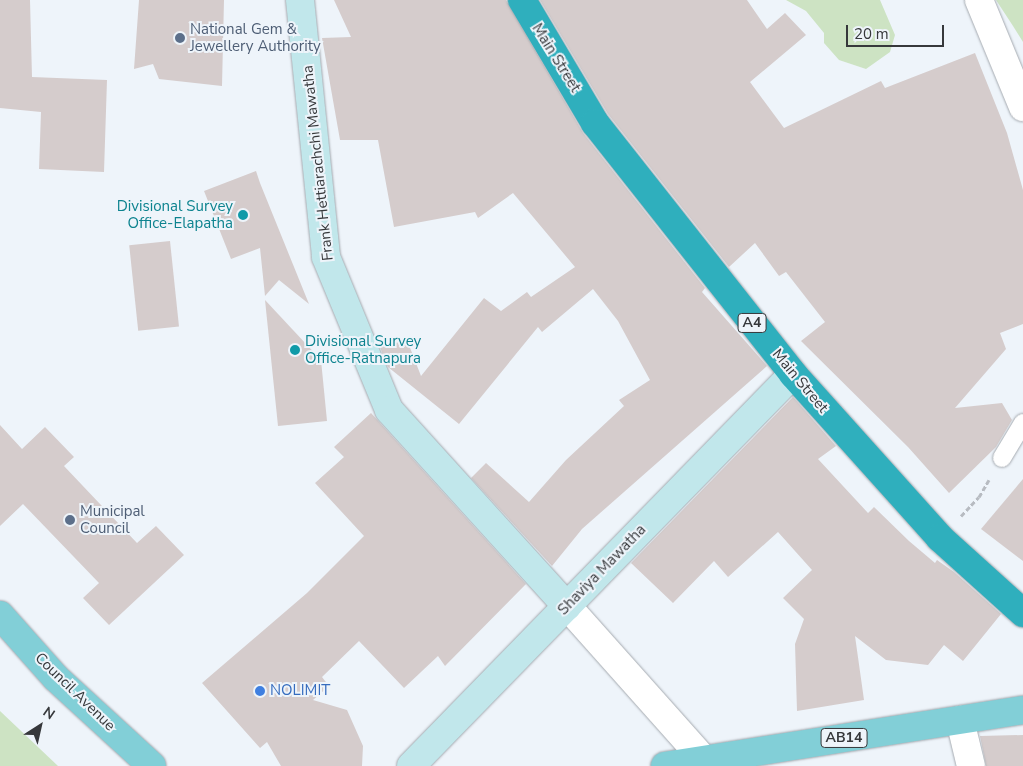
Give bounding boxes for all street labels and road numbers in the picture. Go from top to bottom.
street label: Main Street [528,20,584,96]
street label: Frank Hettiarachchi Mawatha [299,64,337,262]
road number: A4 [737,312,767,334]
street label: Main Street [768,346,832,416]
street label: Shaviya Mawatha [554,521,650,619]
street label: Council Avenue [31,649,119,735]
road number: AB14 [820,726,868,750]

